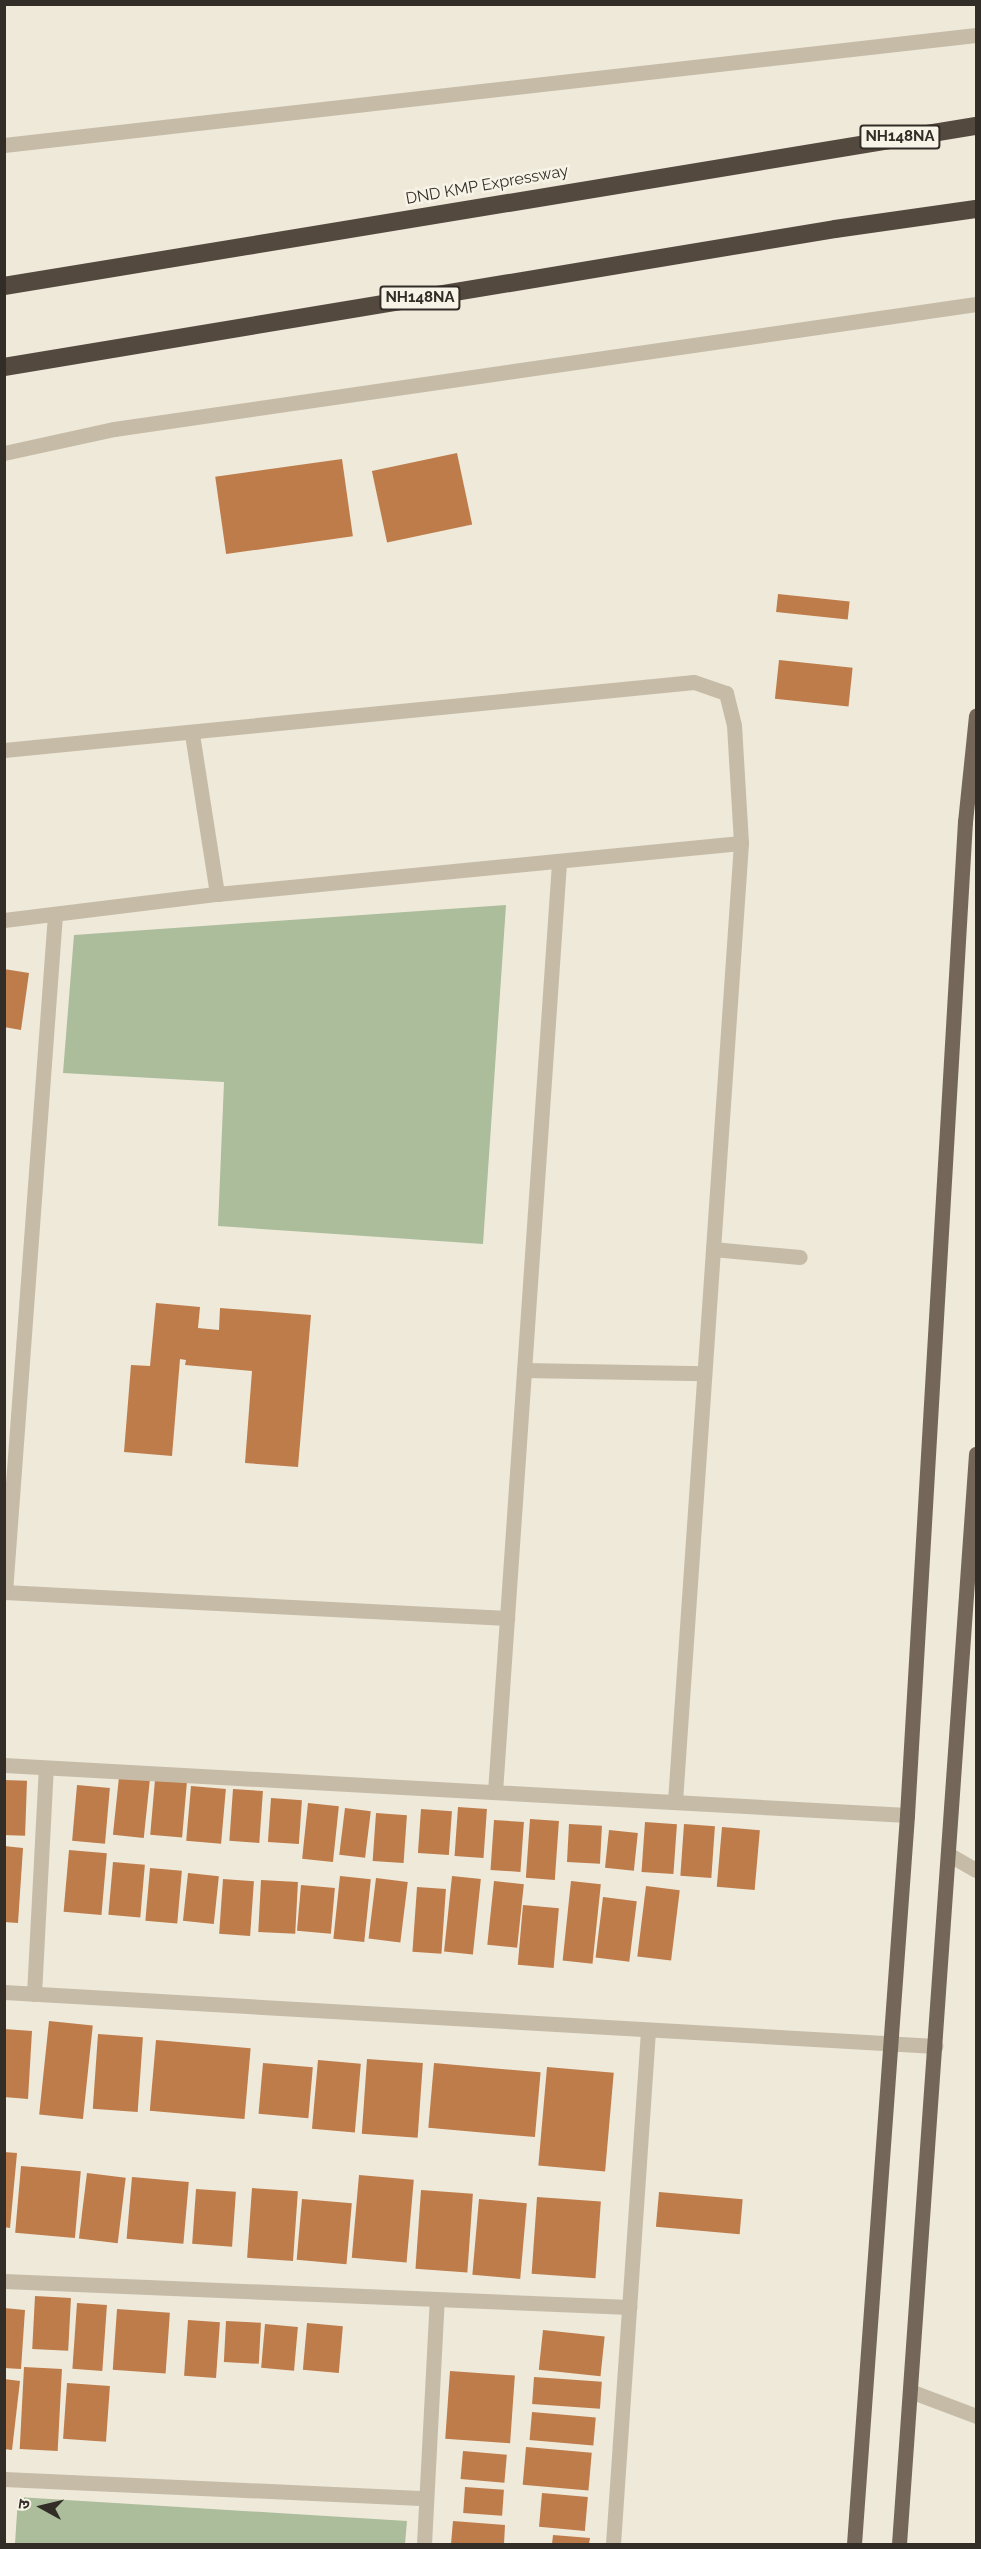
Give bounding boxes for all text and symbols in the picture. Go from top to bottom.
road number: NH148NA [858,125,942,149]
street label: DND KMP Expressway [404,161,570,209]
road number: NH148NA [378,286,462,310]
north arrow [12,2477,72,2537]
text: उ [14,2498,34,2510]

